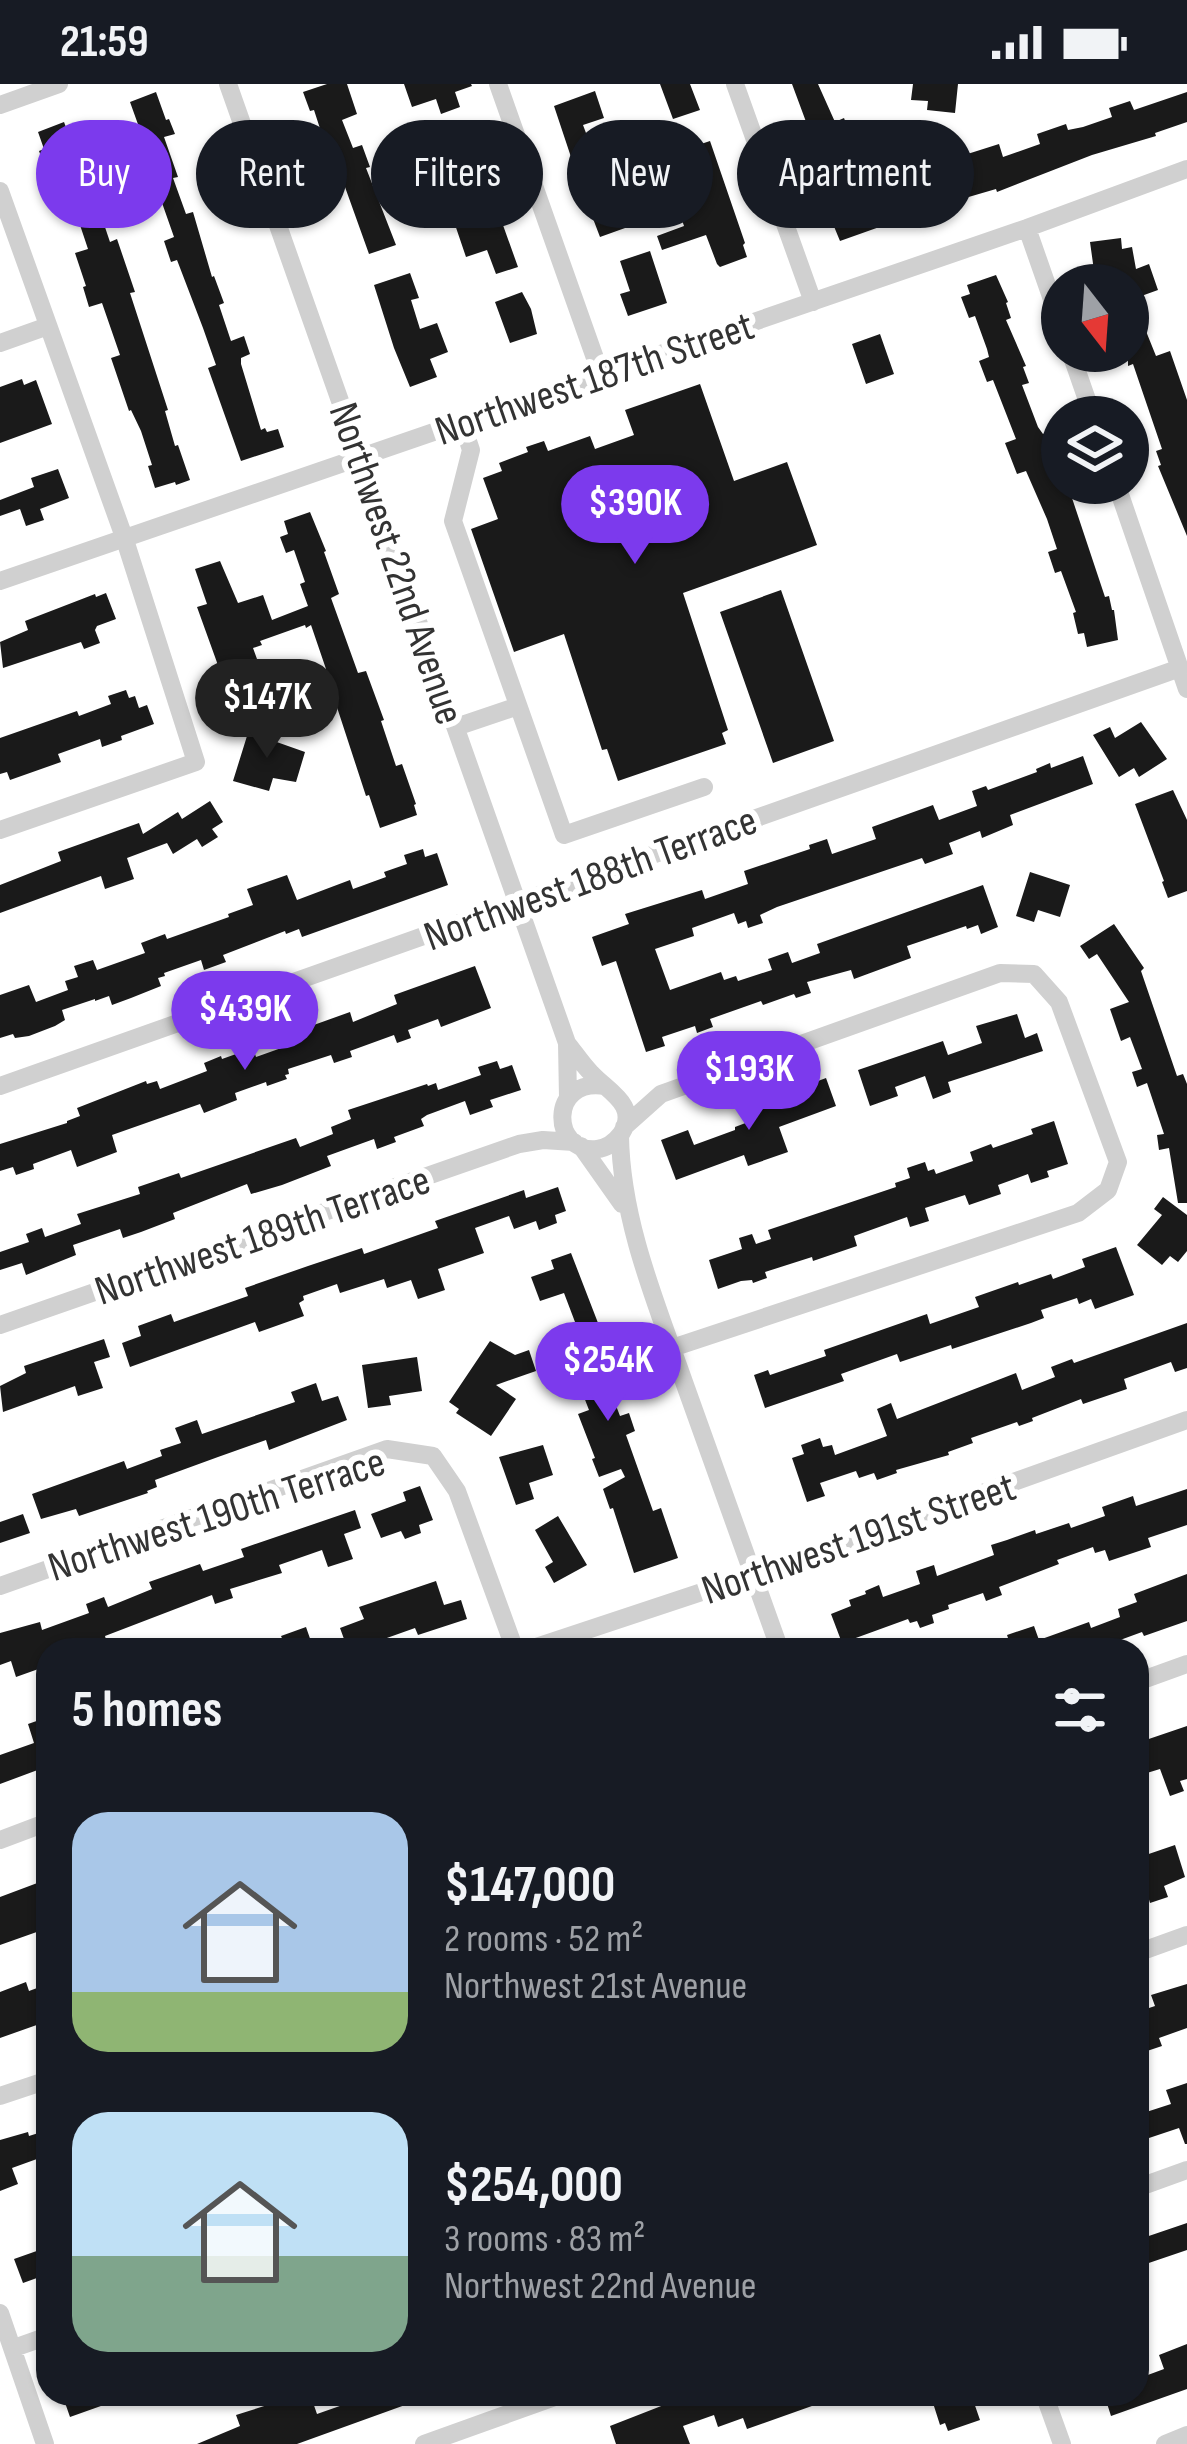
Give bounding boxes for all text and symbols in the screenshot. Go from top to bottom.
text: 21:59 [60,15,149,70]
chip: Buy [36,120,172,228]
chip: Rent [196,120,347,228]
chip: Filters [371,120,543,228]
chip: New [567,120,713,228]
chip: Apartment [737,120,974,228]
north arrow [1041,264,1149,372]
map controls [1041,264,1149,504]
street label: Northwest 187th Street [429,301,761,458]
street label: Northwest 22nd Avenue [317,396,475,731]
button: layers [1041,396,1149,504]
pin: $390K [551,465,719,567]
text: $390K [588,480,682,527]
pin: $147K [183,659,351,761]
text: $147K [222,674,312,721]
street label: Northwest 188th Terrace [418,795,764,963]
pin: $439K [161,971,329,1073]
text: $439K [198,986,292,1033]
pin: $193K [665,1031,833,1133]
text: $193K [704,1046,794,1093]
street label: Northwest 189th Terrace [89,1155,437,1318]
pin: $254K [524,1322,692,1424]
text: $254K [562,1337,654,1384]
street label: Northwest 190th Terrace [42,1437,391,1594]
street label: Northwest 191st Street [695,1462,1022,1617]
icon: filters [1047,1677,1113,1743]
text: 5 homes [72,1680,222,1741]
text: $147,000 [444,1855,615,1916]
icon: home [168,1860,312,2004]
text: 2 rooms · 52 m² [444,1916,644,1963]
text: Northwest 21st Avenue [444,1963,747,2010]
text: $254,000 [444,2155,623,2216]
icon: home [168,2160,312,2304]
text: 3 rooms · 83 m² [444,2216,645,2263]
text: Northwest 22nd Avenue [444,2263,756,2310]

